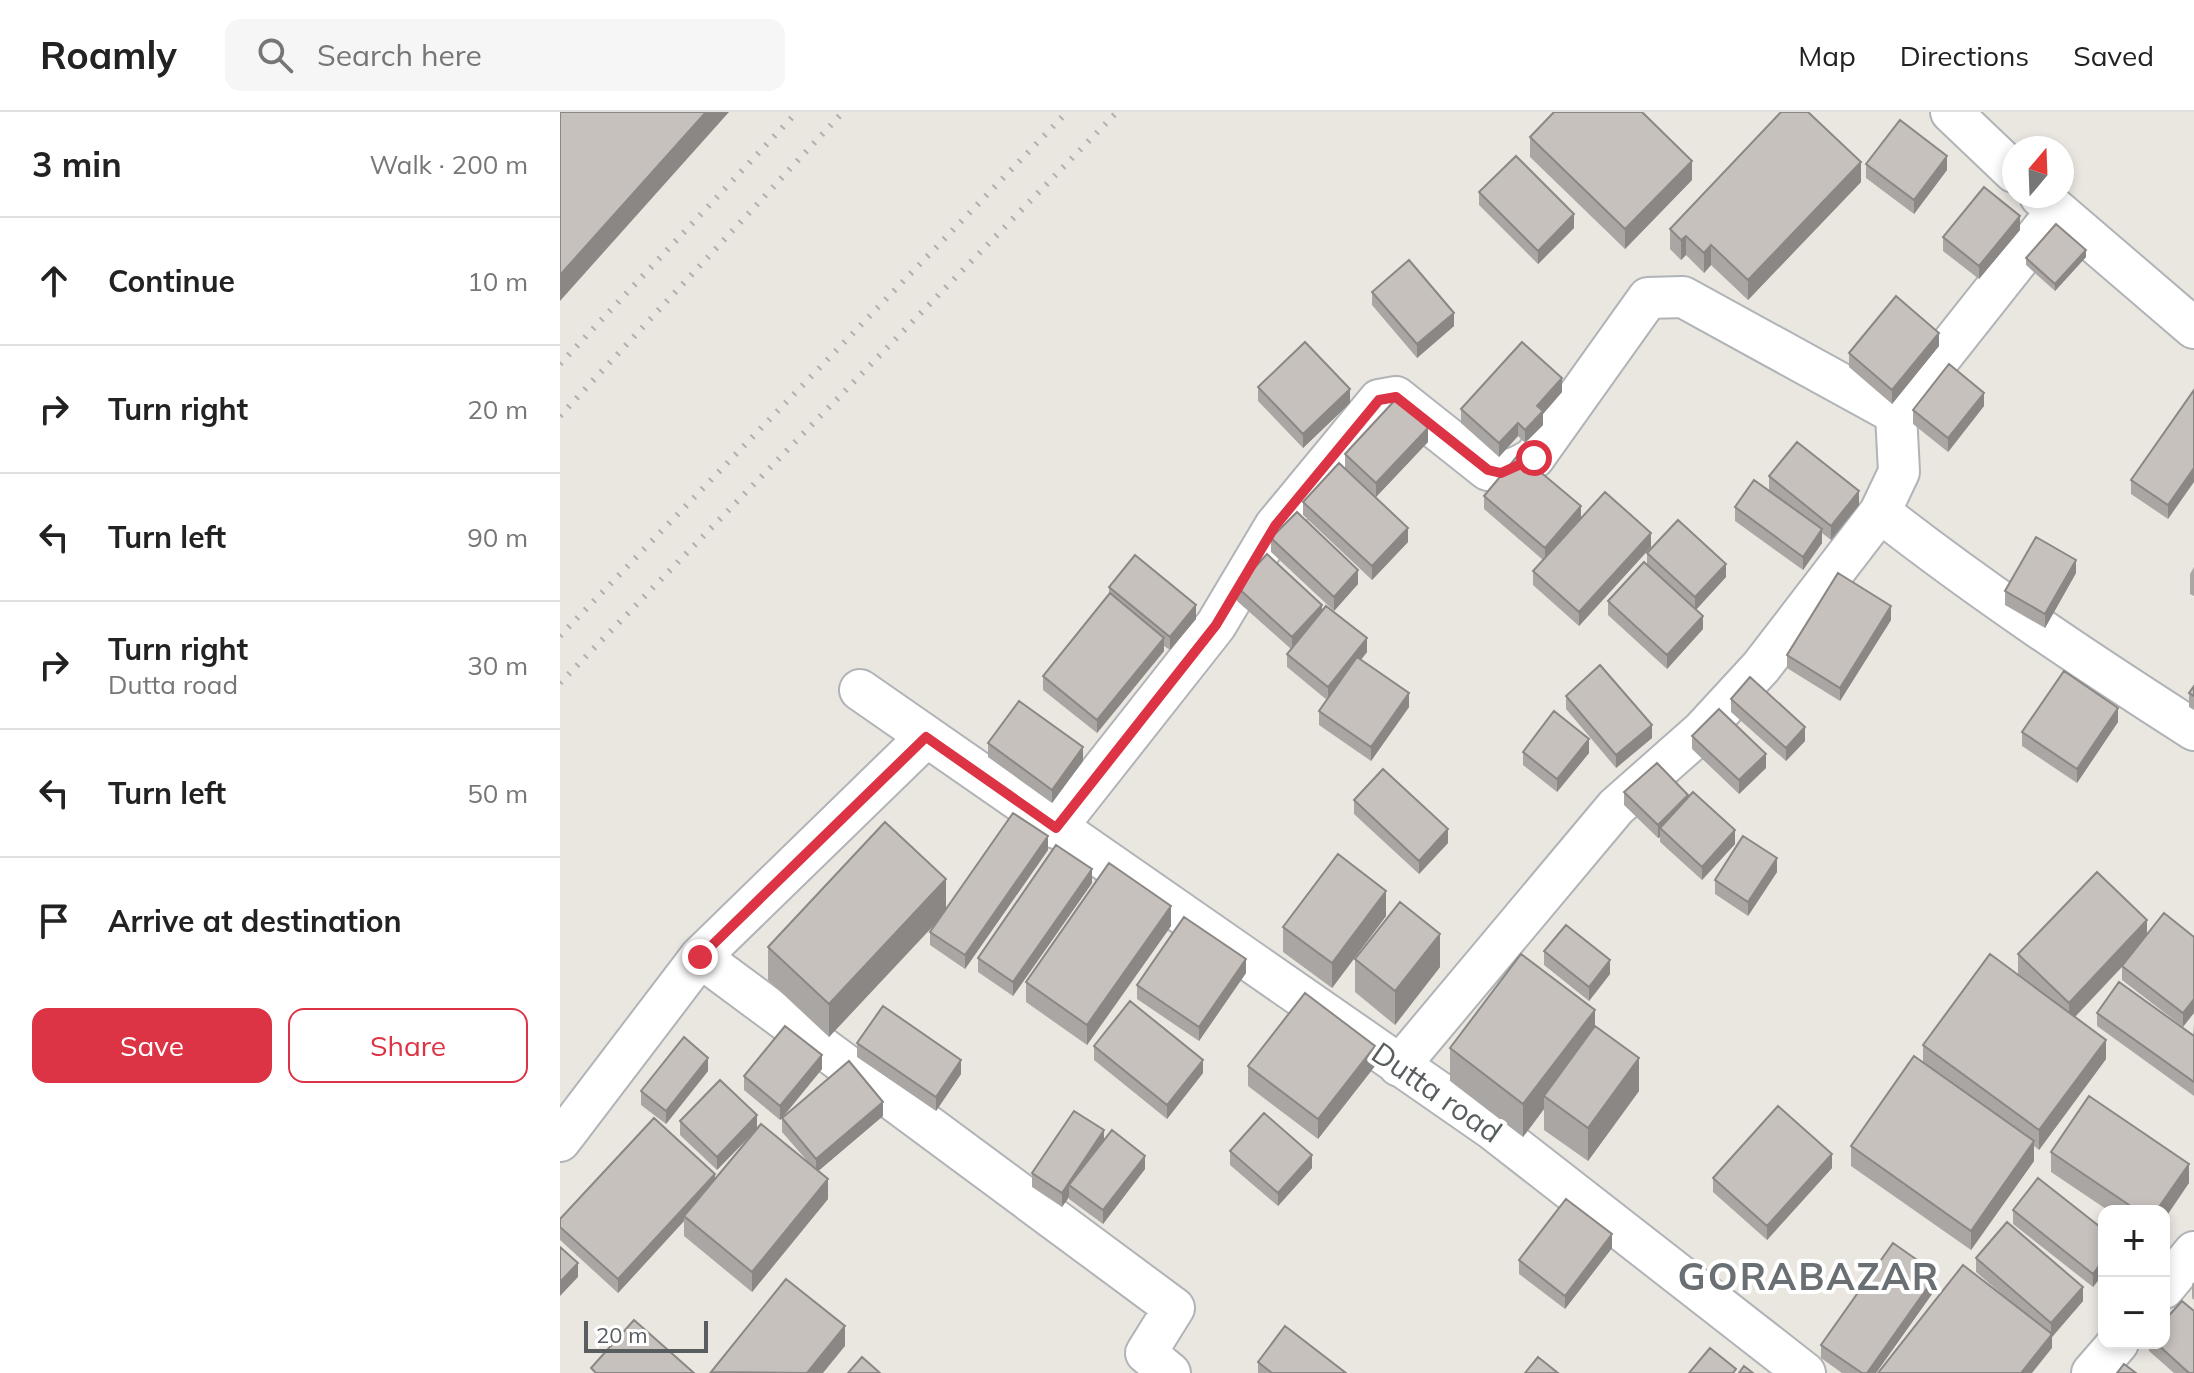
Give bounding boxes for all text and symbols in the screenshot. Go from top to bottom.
search box [225,19,785,91]
text: Roamly [40,31,177,79]
icon: search [253,33,297,77]
text: Search here [317,36,482,74]
text: Map [1798,38,1856,73]
text: Directions [1900,38,2029,73]
text: Saved [2073,38,2154,73]
north arrow [2002,136,2074,208]
text: 3 min [32,143,122,186]
text: Walk · 200 m [369,148,528,181]
icon: ahead [32,259,76,303]
text: Continue [108,262,235,300]
text: 10 m [467,265,528,298]
icon: right [32,387,76,431]
text: Turn right [108,390,248,428]
text: 20 m [467,393,528,426]
route start [1516,440,1552,476]
icon: left [32,515,76,559]
text: Turn left [108,518,226,556]
text: 90 m [467,521,528,554]
text: Turn right [108,630,248,668]
icon: right [32,643,76,687]
text: 30 m [467,649,528,682]
text: Dutta road [108,668,238,701]
icon: left [32,771,76,815]
text: Turn left [108,774,226,812]
text: 50 m [467,777,528,810]
icon: arrive [32,899,76,943]
text: Arrive at destination [108,902,402,940]
route end [682,939,718,975]
button: Save [32,1008,272,1083]
button: Share [288,1008,528,1083]
street label: Dutta road [1365,1033,1509,1151]
map controls [2098,1205,2170,1349]
button: + [2098,1205,2170,1277]
district label: GORABAZAR [1678,1252,1940,1300]
button: − [2098,1277,2170,1349]
scale bar [584,1317,708,1353]
text: 20 m [596,1321,647,1349]

